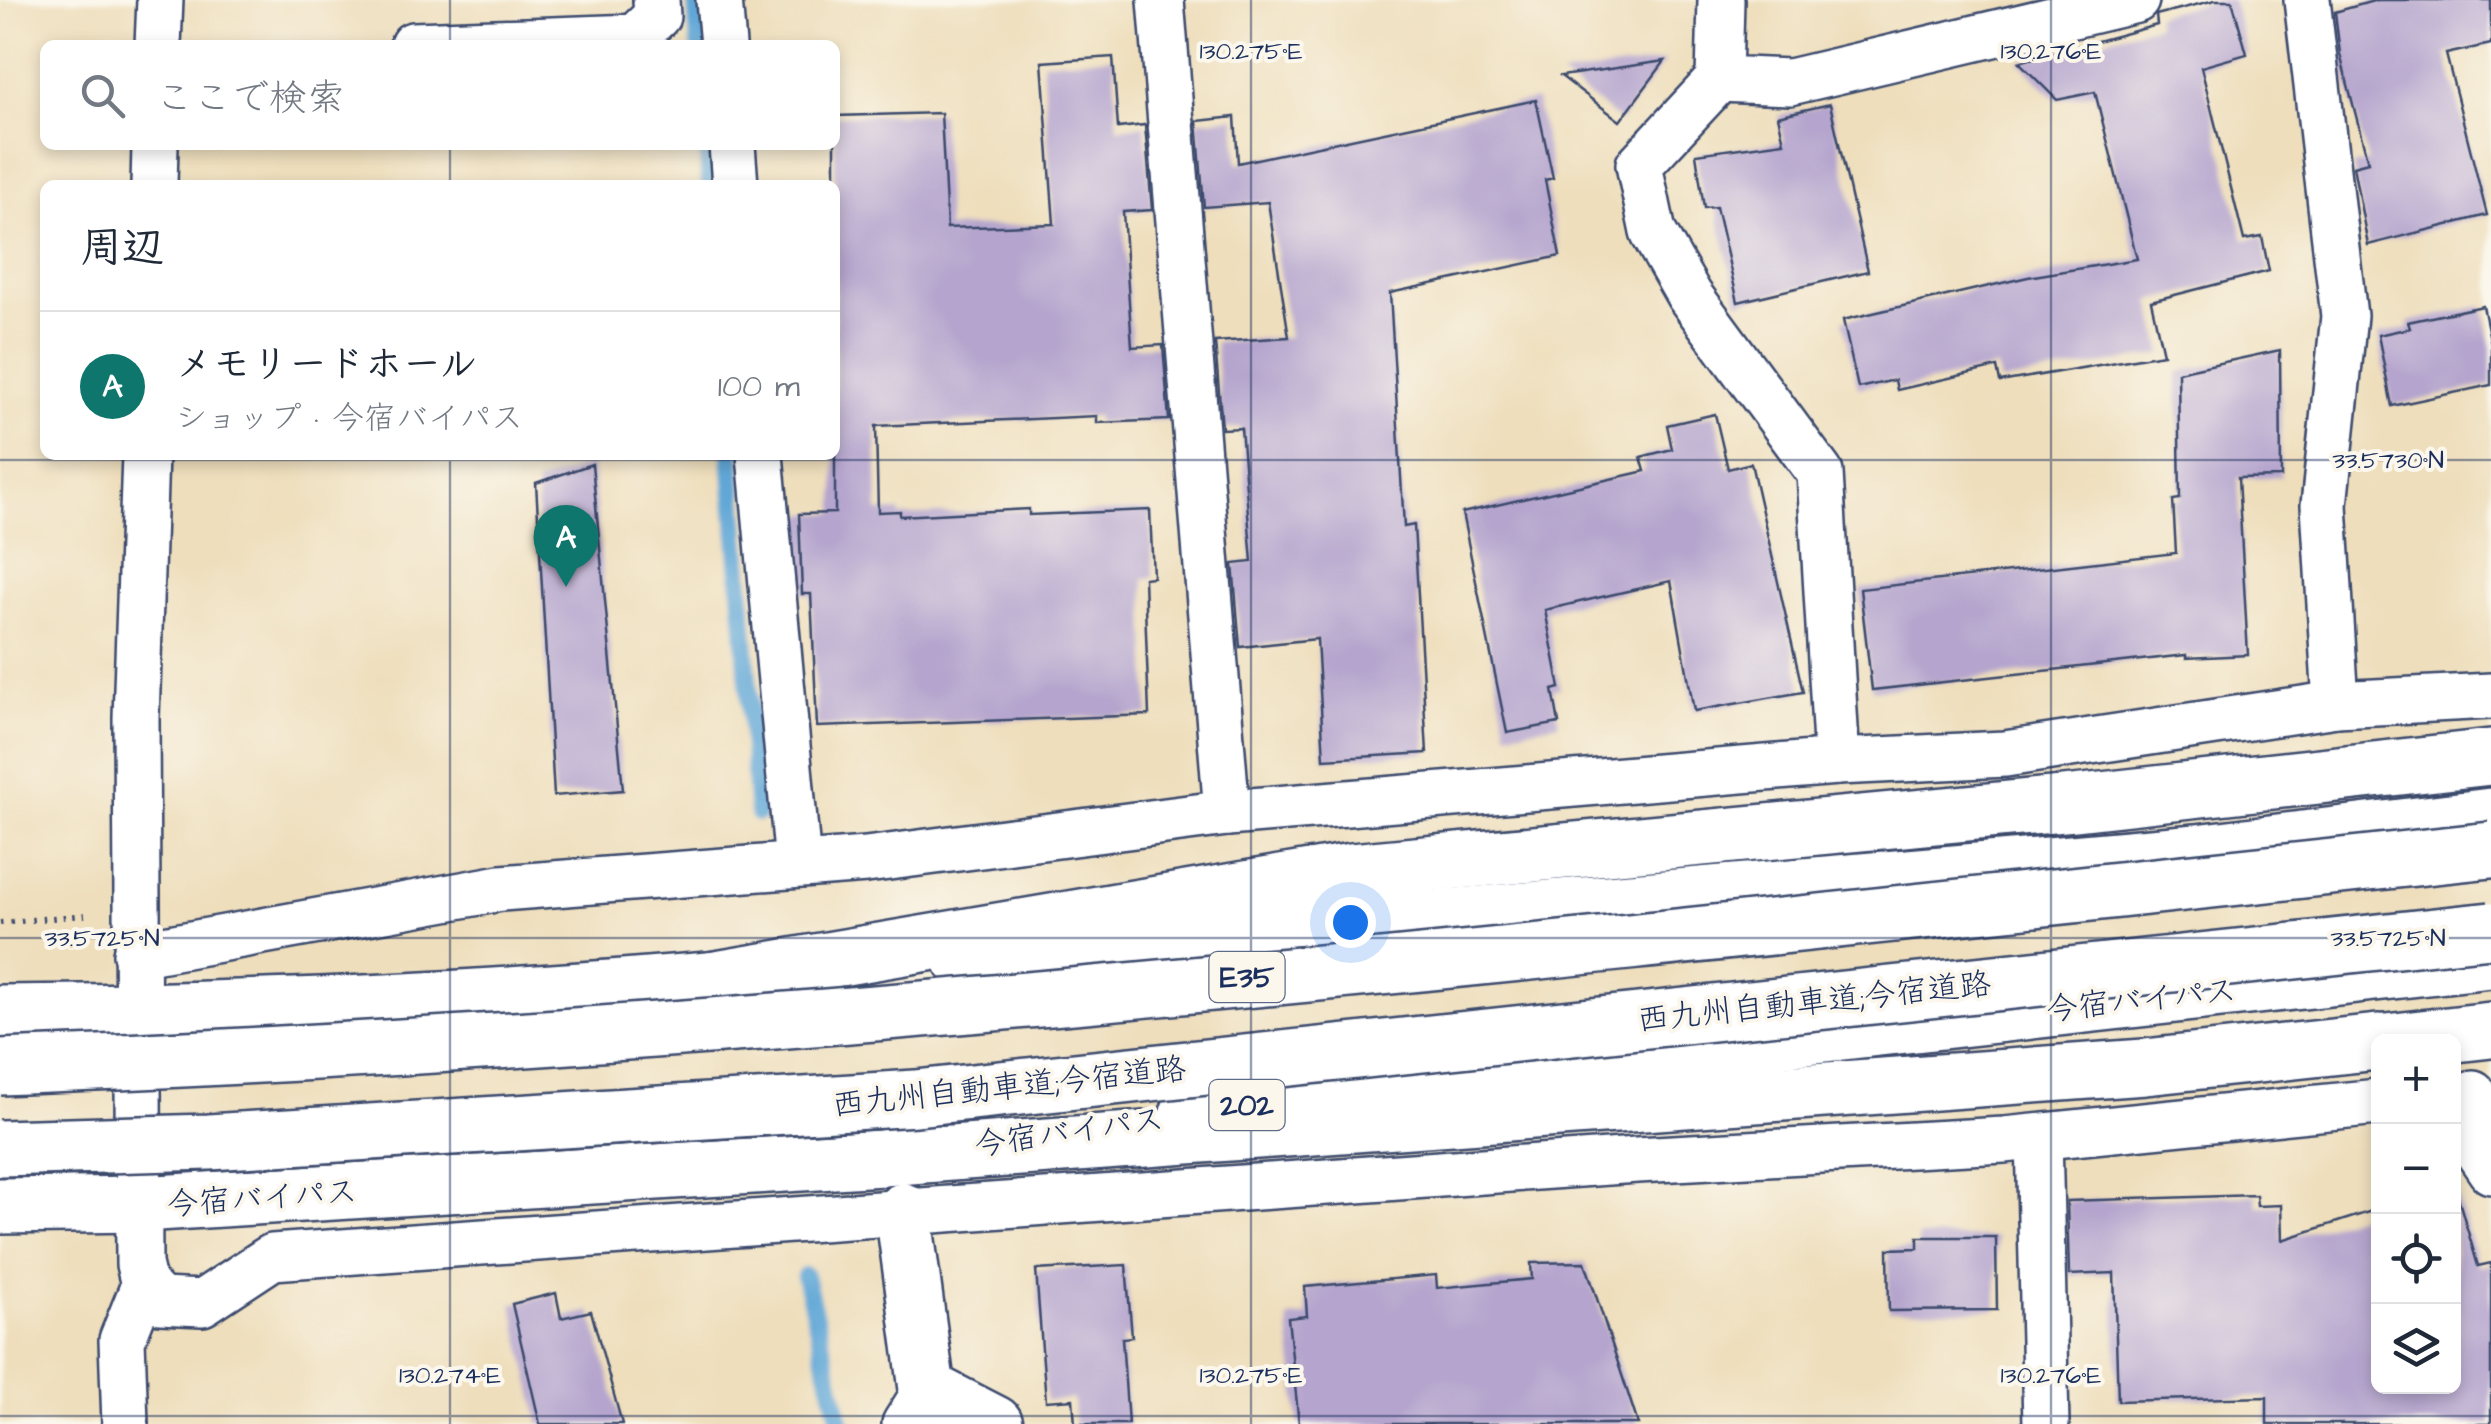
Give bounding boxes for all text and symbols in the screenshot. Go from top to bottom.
text: 130.275°E [1200,34,1303,69]
text: 130.276°E [2001,34,2102,69]
search box [40,40,840,150]
icon: search [75,68,130,123]
text: ここで検索 [155,73,345,125]
text: 周辺 [80,220,164,278]
text: メモリードホール [175,339,477,391]
text: A [102,364,123,409]
text: 100 m [718,364,800,409]
text: ショップ · 今宿バイパス [175,396,523,441]
text: 33.5730°N [2332,443,2444,478]
pin: A [534,504,598,587]
your location [1325,897,1376,948]
text: 33.5725°N [44,921,160,956]
text: 33.5725°N [2330,921,2446,956]
road number: E35 [1210,952,1284,1002]
street label: 西九州自動車道;今宿道路 [1635,962,1994,1043]
street label: 今宿バイパス [2044,968,2239,1033]
map controls [2371,1034,2461,1394]
button: + [2371,1034,2461,1124]
street label: 西九州自動車道;今宿道路 [830,1047,1189,1128]
road number: 202 [1210,1080,1284,1130]
street label: 今宿バイパス [971,1097,1167,1168]
button: − [2371,1124,2461,1214]
street label: 今宿バイパス [165,1169,359,1228]
button: locate [2371,1214,2461,1304]
button: layers [2371,1304,2461,1394]
text: 130.274°E [399,1358,501,1393]
text: 130.275°E [1200,1358,1303,1393]
text: 130.276°E [2001,1358,2102,1393]

